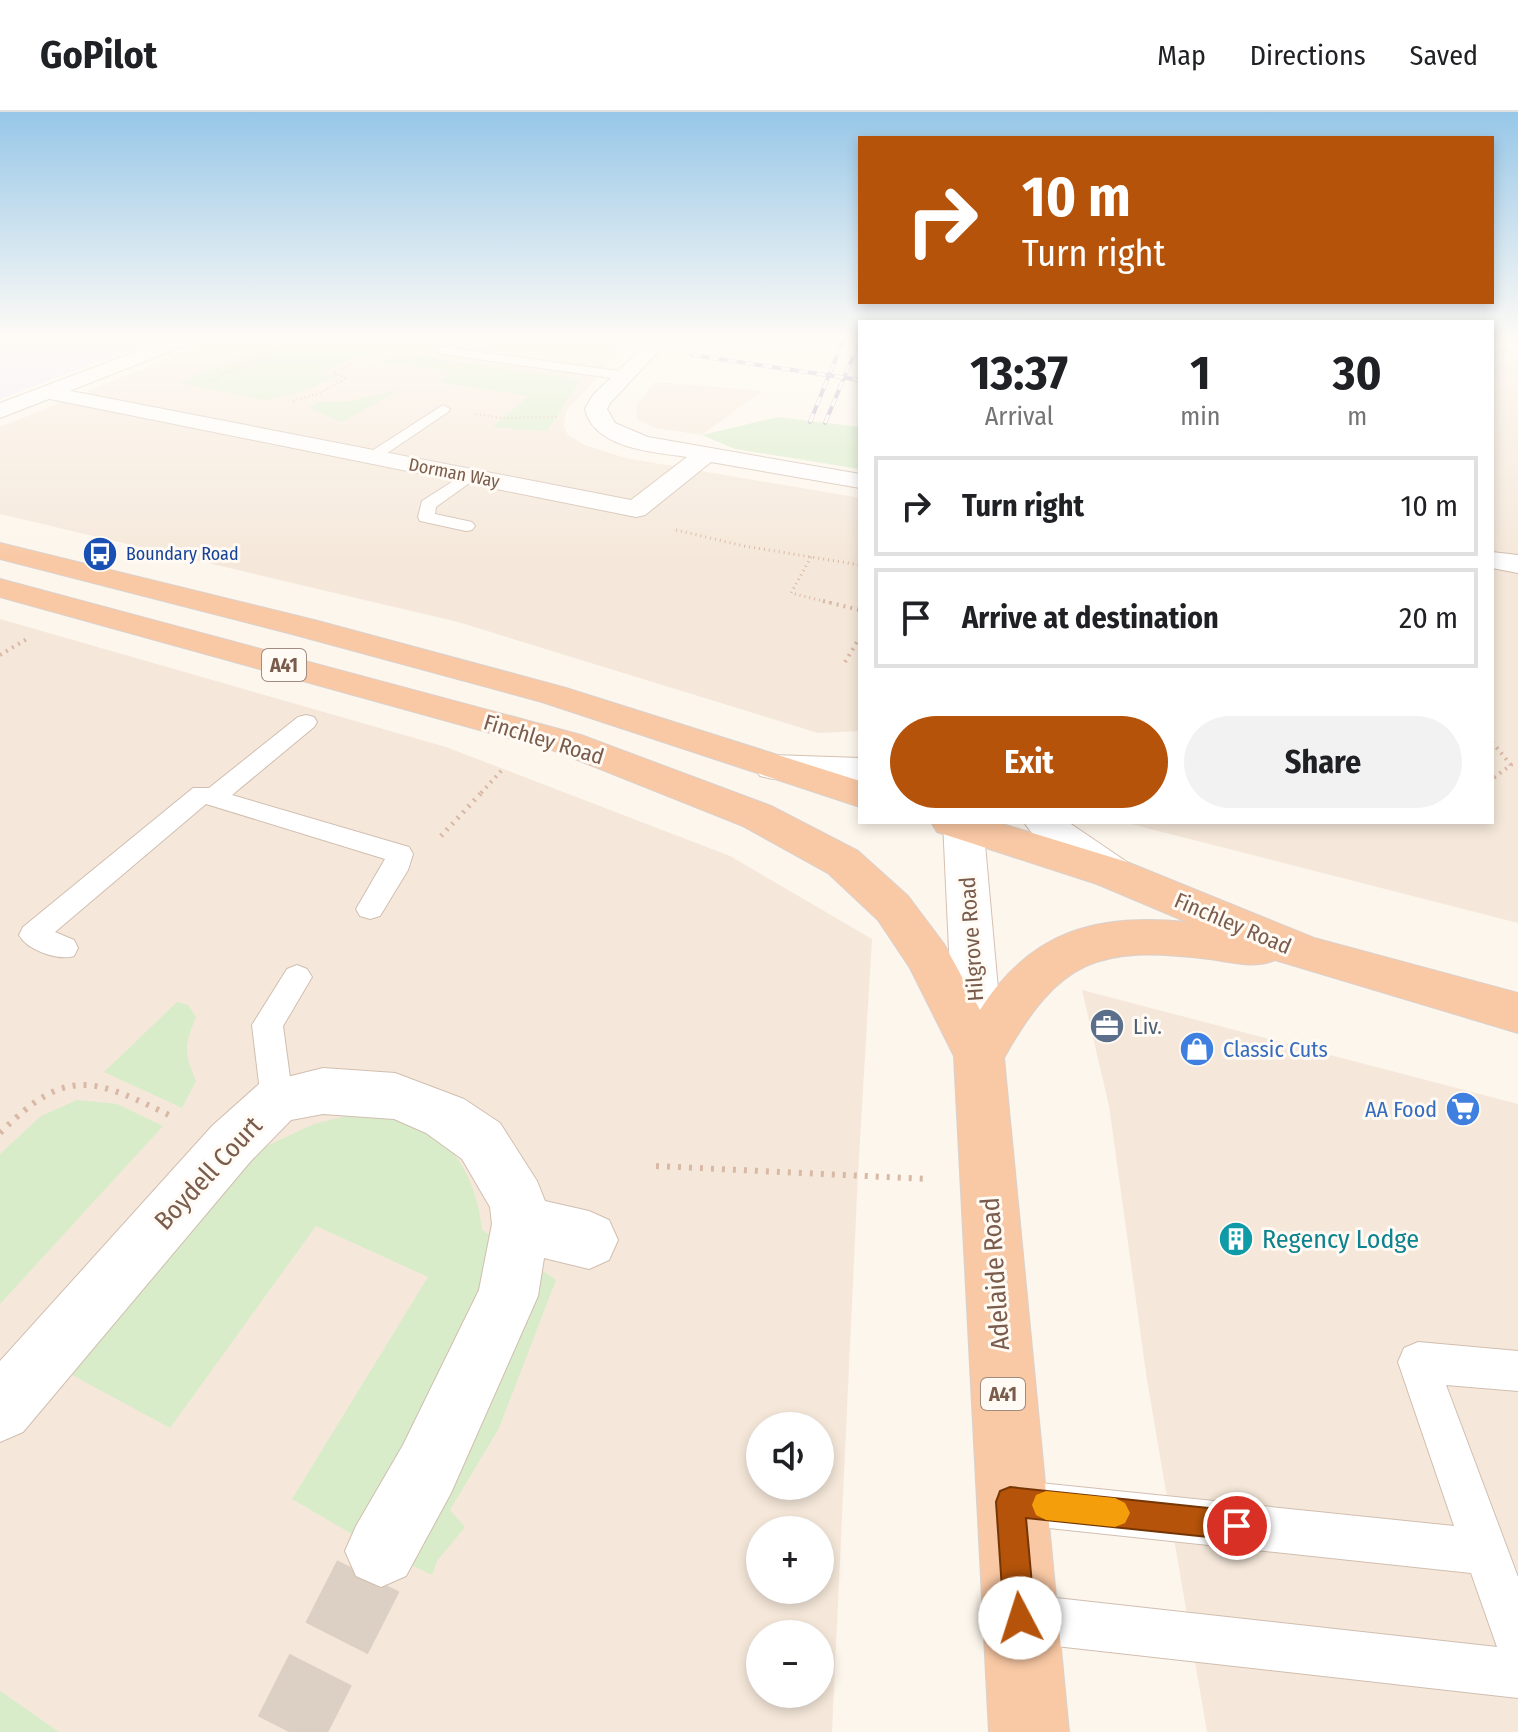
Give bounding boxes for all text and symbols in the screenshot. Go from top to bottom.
text: GoPilot [40,32,157,78]
text: Map [1157,39,1206,72]
text: Directions [1250,39,1366,72]
text: Saved [1410,39,1478,72]
text: 10 m [1022,164,1131,231]
icon: right [890,168,994,272]
text: Turn right [1022,232,1165,276]
text: 13:37 [970,344,1068,402]
text: 1 [1190,344,1211,402]
text: 30 [1333,344,1382,402]
text: Arrival [985,401,1054,432]
text: min [1180,401,1221,432]
text: m [1347,401,1367,432]
street label: Dorman Way [407,453,501,493]
icon: right [894,484,938,528]
text: Turn right [962,488,1084,524]
text: 10 m [1401,488,1458,524]
bus stop icon: Boundary Road [81,535,119,573]
place label: Boundary Road [126,543,239,565]
icon: arrive [894,596,938,640]
text: Arrive at destination [962,600,1219,636]
text: 20 m [1399,600,1458,636]
road number: A41 [262,649,306,681]
street label: Finchley Road [481,708,607,771]
button: Exit [890,716,1168,808]
button: Share [1184,716,1462,808]
street label: Hilgrove Road [954,876,989,1002]
street label: Finchley Road [1170,887,1295,960]
office icon: Liv. [1088,1007,1126,1045]
place label: Liv. [1133,1013,1162,1040]
shop icon: Classic Cuts [1178,1030,1216,1068]
place label: Classic Cuts [1223,1036,1328,1063]
supermarket icon: AA Food [1444,1090,1482,1128]
place label: AA Food [1365,1096,1437,1123]
street label: Boydell Court [148,1110,269,1236]
street label: Adelaide Road [975,1196,1016,1352]
building icon: Regency Lodge [1217,1220,1255,1258]
place label: Regency Lodge [1262,1224,1419,1255]
road number: A41 [981,1378,1025,1410]
map controls [746,1412,834,1708]
button: sound [746,1412,834,1500]
pin [1203,1492,1271,1560]
icon: arrive [1215,1504,1259,1548]
button: + [746,1516,834,1604]
position arrow [978,1576,1062,1660]
button: − [746,1620,834,1708]

